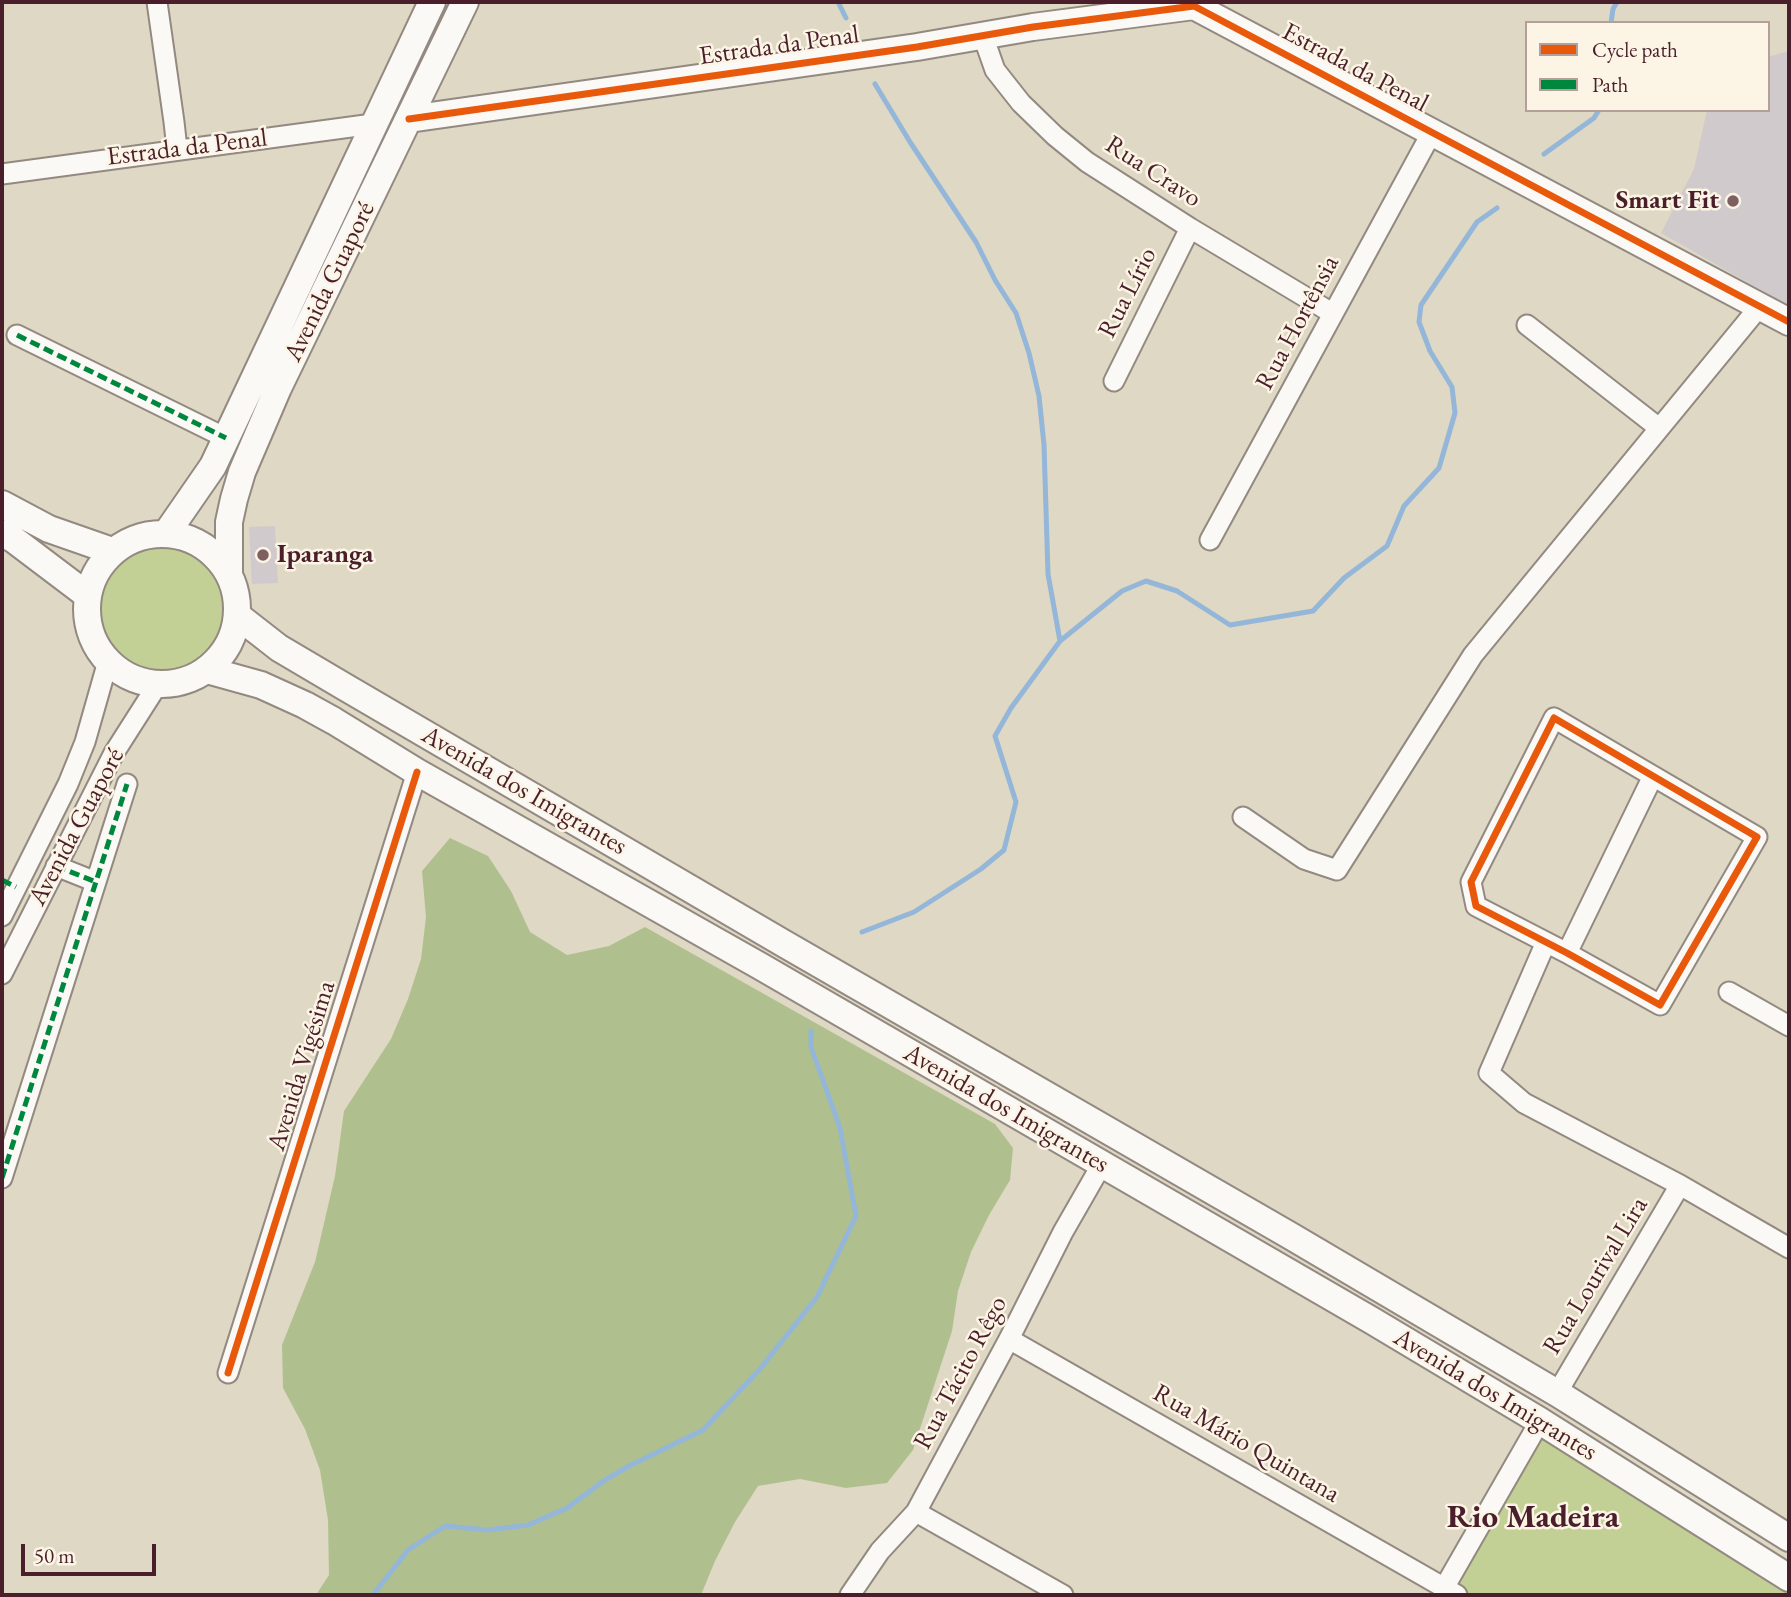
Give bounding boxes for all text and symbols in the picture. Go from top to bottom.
street label: Estrada da Penal [1276,16,1434,120]
street label: Estrada da Penal [697,19,861,73]
legend [1525,21,1770,112]
text: Cycle path [1592,36,1678,63]
text: Path [1592,71,1628,98]
street label: Estrada da Penal [105,123,269,173]
street label: Rua Cravo [1099,129,1207,215]
place label: Smart Fit [1615,185,1719,217]
marker: Smart Fit [1725,193,1741,209]
street label: Avenida Guaporé [278,197,382,367]
street label: Rua Lírio [1092,243,1164,343]
street label: Rua Hortênsia [1250,251,1346,395]
place label: Iparanga [277,539,373,571]
marker: Iparanga [255,547,271,563]
street label: Avenida dos Imigrantes [416,720,632,862]
street label: Avenida Guaporé [22,743,132,911]
street label: Avenida Vigésima [261,977,343,1155]
street label: Avenida dos Imigrantes [898,1038,1114,1180]
street label: Rua Lourival Lira [1537,1192,1655,1360]
street label: Rua Tácito Rêgo [908,1291,1014,1455]
street label: Avenida dos Imigrantes [1388,1322,1602,1468]
street label: Rua Mário Quintana [1147,1378,1345,1510]
district label: Rio Madeira [1447,1498,1619,1538]
scale bar [24,1530,159,1574]
text: 50 m [34,1542,75,1569]

